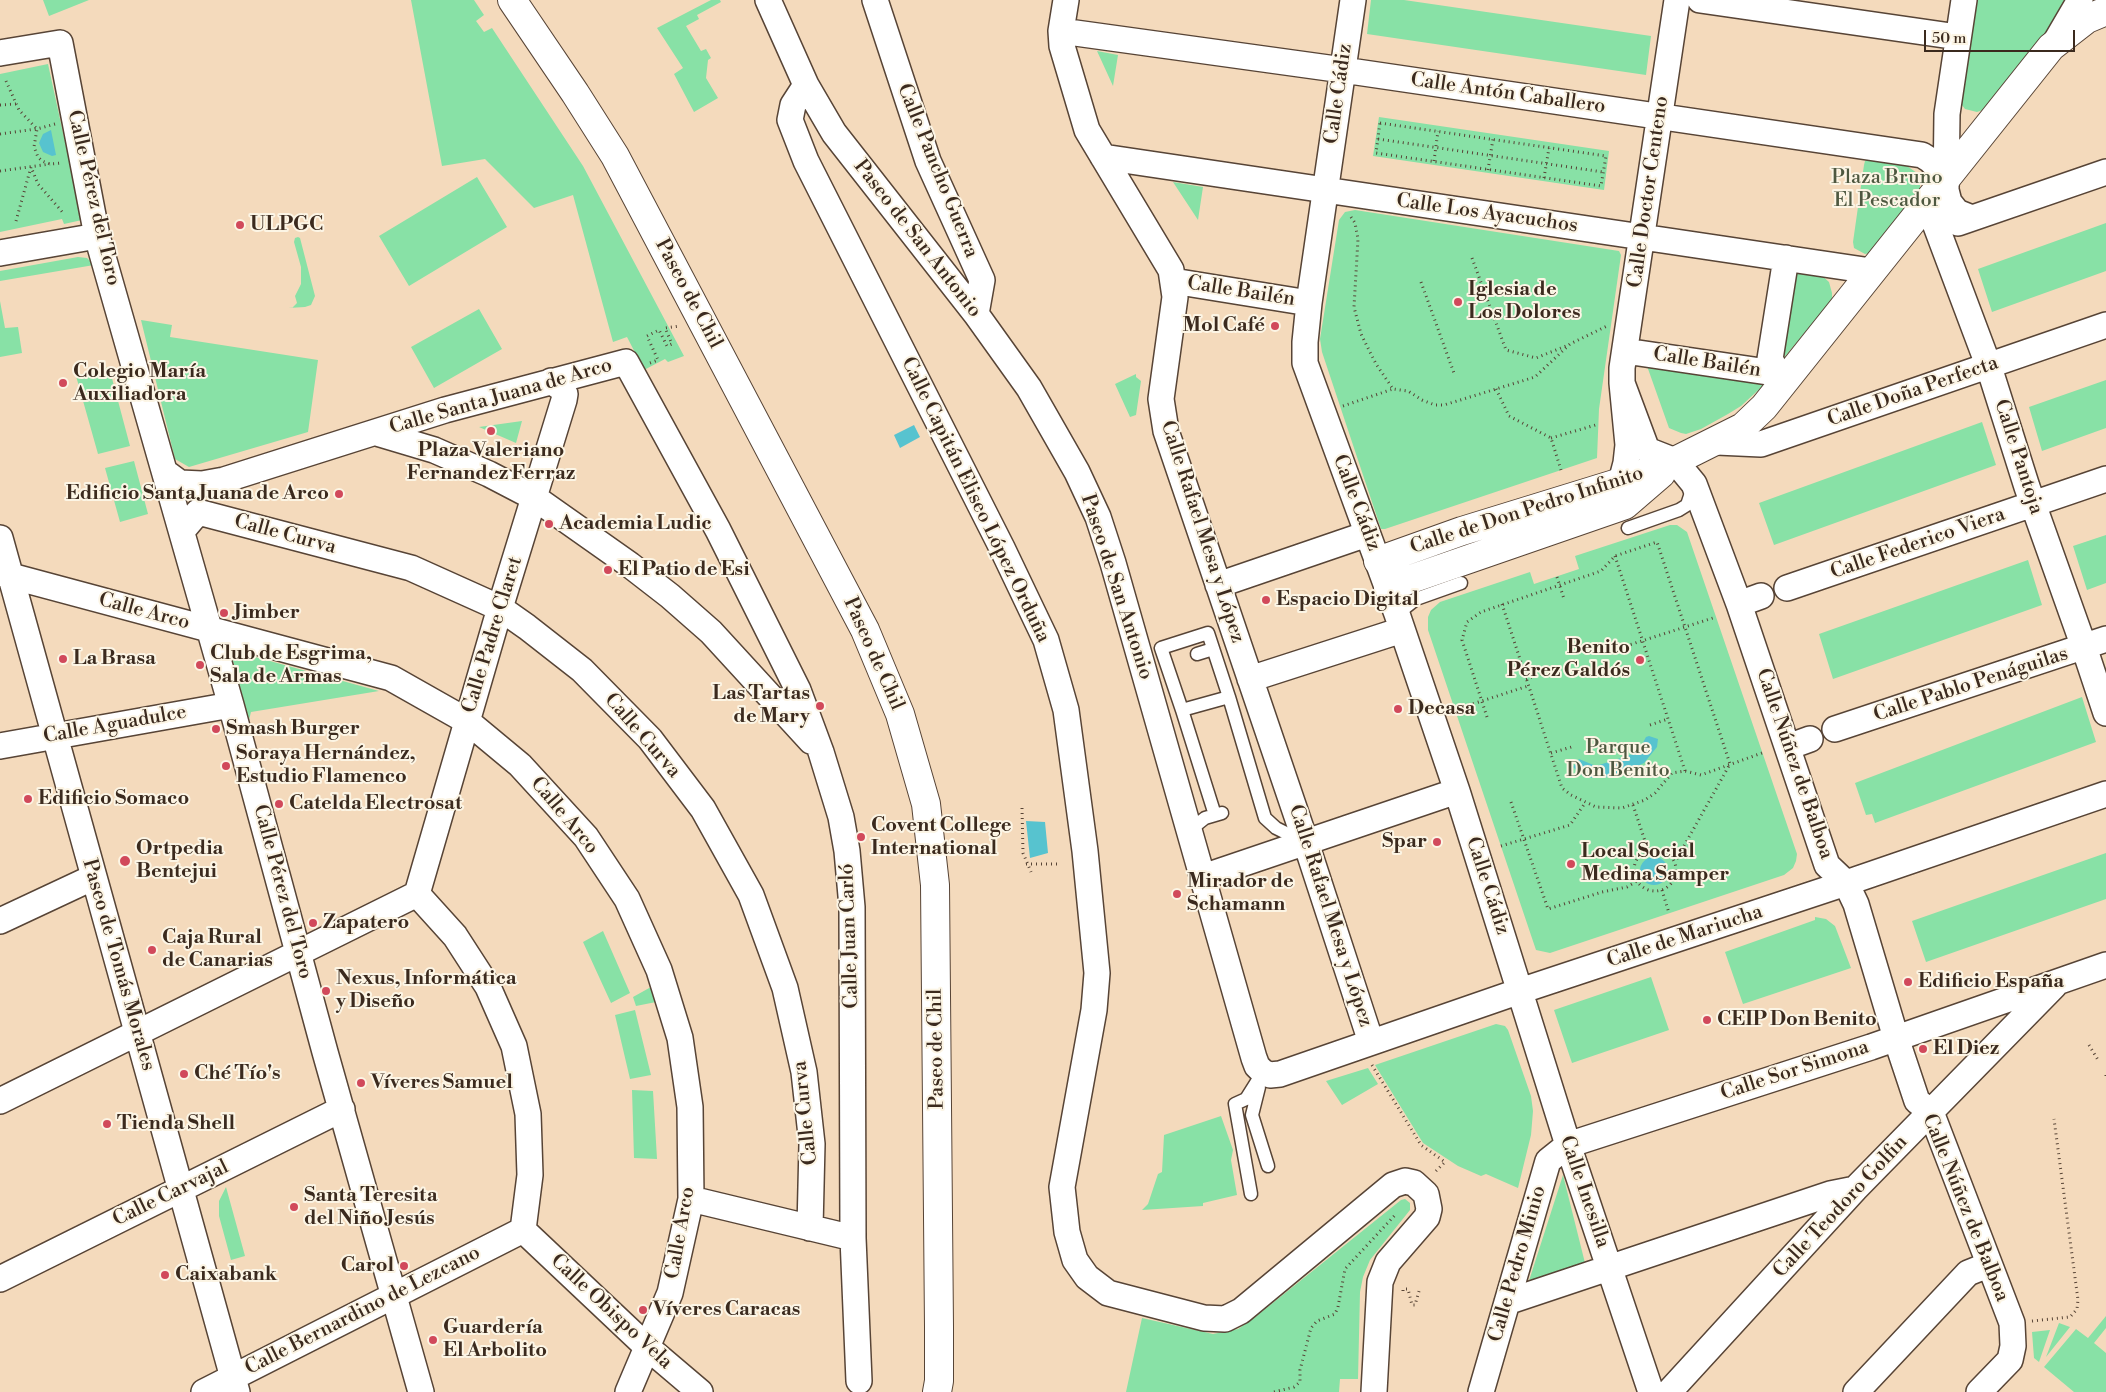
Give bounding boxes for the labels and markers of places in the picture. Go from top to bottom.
place label: ULPGC [250,213,323,237]
marker: ULPGC [234,219,246,231]
place label: Iglesia de Los Dolores [1468,278,1581,325]
marker: Iglesia de Los Dolores [1452,296,1464,308]
place label: Mol Café [1182,314,1265,338]
marker: Mol Café [1269,320,1281,332]
place label: Colegio María Auxiliadora [73,360,206,407]
marker: Colegio María Auxiliadora [57,377,69,389]
marker: Plaza Valeriano Fernandez Ferraz [485,425,497,437]
place label: Plaza Valeriano Fernandez Ferraz [407,439,575,486]
place label: Edificio Santa Juana de Arco [66,482,329,506]
marker: Edificio Santa Juana de Arco [333,488,345,500]
place label: Academia Ludic [559,512,712,536]
marker: Academia Ludic [543,518,555,530]
place label: El Patio de Esi [618,558,750,582]
marker: El Patio de Esi [602,564,614,576]
place label: Espacio Digital [1276,588,1419,612]
marker: Espacio Digital [1260,594,1272,606]
place label: Jimber [234,601,300,625]
marker: Jimber [218,607,230,619]
place label: Benito Pérez Galdós [1507,636,1630,683]
place label: Club de Esgrima, Sala de Armas [210,642,372,689]
place label: La Brasa [73,647,156,671]
marker: La Brasa [57,653,69,665]
marker: Benito Pérez Galdós [1634,654,1646,666]
marker: Club de Esgrima, Sala de Armas [194,659,206,671]
place label: Las Tartas de Mary [712,682,810,729]
place label: Decasa [1408,697,1475,721]
marker: Las Tartas de Mary [814,700,826,712]
marker: Decasa [1392,703,1404,715]
place label: Smash Burger [226,717,360,741]
marker: Smash Burger [210,723,222,735]
place label: Soraya Hernández, Estudio Flamenco [236,742,416,789]
marker: Soraya Hernández, Estudio Flamenco [220,760,232,772]
place label: Edificio Somaco [38,787,189,811]
place label: Catelda Electrosat [289,792,462,816]
marker: Edificio Somaco [22,793,34,805]
marker: Catelda Electrosat [273,798,285,810]
place label: Covent College International [871,814,1011,861]
place label: Spar [1382,830,1427,854]
marker: Covent College International [855,831,867,843]
marker: Spar [1431,836,1443,848]
place label: Ortpedia Bentejui [136,837,223,884]
place label: Local Social Medina Samper [1581,840,1729,887]
marker: Ortpedia Bentejui [118,854,132,868]
marker: Local Social Medina Samper [1565,858,1577,870]
place label: Mirador de Schamann [1187,870,1294,917]
marker: Mirador de Schamann [1171,888,1183,900]
place label: Zapatero [323,911,409,935]
marker: Zapatero [307,917,319,929]
place label: Caja Rural de Canarias [162,926,273,973]
marker: Caja Rural de Canarias [146,944,158,956]
place label: Nexus, Informática y Diseño [336,967,517,1014]
place label: Edificio España [1918,970,2064,994]
marker: Edificio España [1902,976,1914,988]
marker: Nexus, Informática y Diseño [320,985,332,997]
place label: CEIP Don Benito [1717,1008,1877,1032]
marker: CEIP Don Benito [1701,1014,1713,1026]
place label: El Diez [1933,1037,1999,1061]
marker: El Diez [1917,1043,1929,1055]
place label: Ché Tío's [194,1062,281,1086]
marker: Ché Tío's [178,1068,190,1080]
place label: Víveres Samuel [371,1071,513,1095]
marker: Víveres Samuel [355,1077,367,1089]
place label: Tienda Shell [117,1112,235,1136]
marker: Tienda Shell [101,1118,113,1130]
place label: Santa Teresita del Niño Jesús [304,1184,437,1231]
marker: Santa Teresita del Niño Jesús [288,1201,300,1213]
place label: Carol [341,1254,394,1278]
marker: Carol [398,1260,410,1272]
place label: Caixabank [175,1263,277,1287]
marker: Caixabank [159,1269,171,1281]
place label: Víveres Caracas [653,1298,800,1322]
marker: Víveres Caracas [637,1304,649,1316]
place label: Guardería El Arbolito [443,1316,547,1363]
marker: Guardería El Arbolito [427,1334,439,1346]

